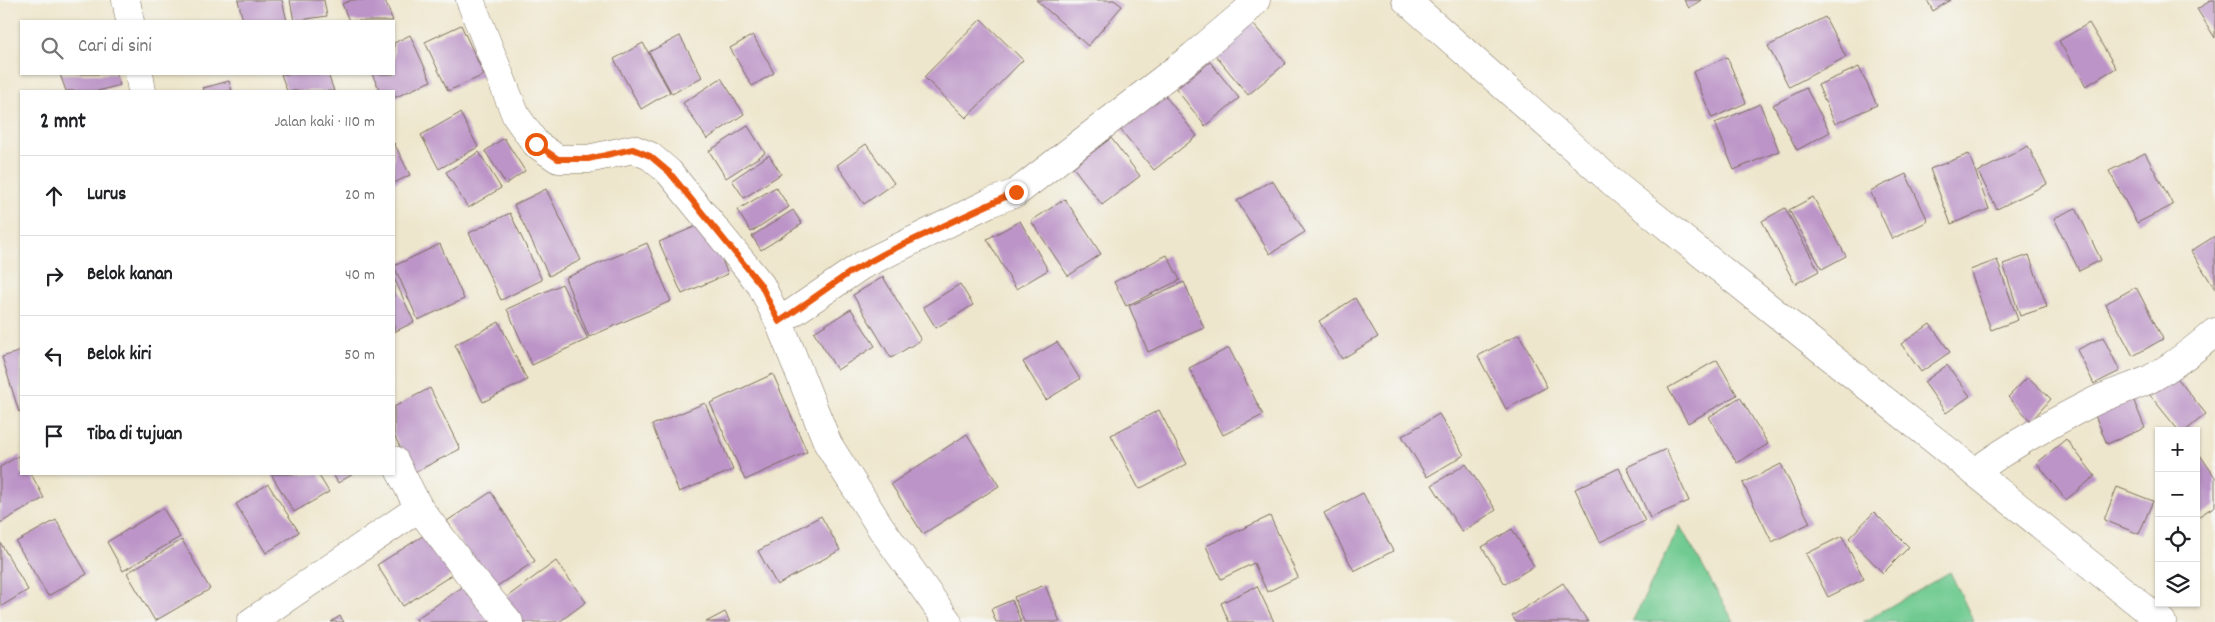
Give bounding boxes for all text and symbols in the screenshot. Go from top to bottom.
search box [20,20,395,75]
icon: search [38,34,66,62]
text: Cari di sini [78,34,152,61]
text: 2 mnt [40,108,86,138]
text: Jalan kaki · 110 m [274,111,375,134]
route start [525,133,548,156]
route end [1005,181,1028,204]
icon: ahead [40,182,68,210]
text: Lurus [87,182,126,209]
text: 20 m [345,184,375,207]
icon: right [40,262,68,290]
text: Belok kanan [87,262,173,289]
text: 40 m [345,264,375,287]
icon: left [40,342,68,370]
text: Belok kiri [87,342,151,369]
text: 50 m [344,344,375,367]
icon: arrive [40,422,68,450]
text: Tiba di tujuan [87,422,182,449]
map controls [2155,427,2200,607]
button: + [2155,427,2200,472]
button: − [2155,472,2200,517]
button: locate [2155,517,2200,562]
button: layers [2155,562,2200,607]

